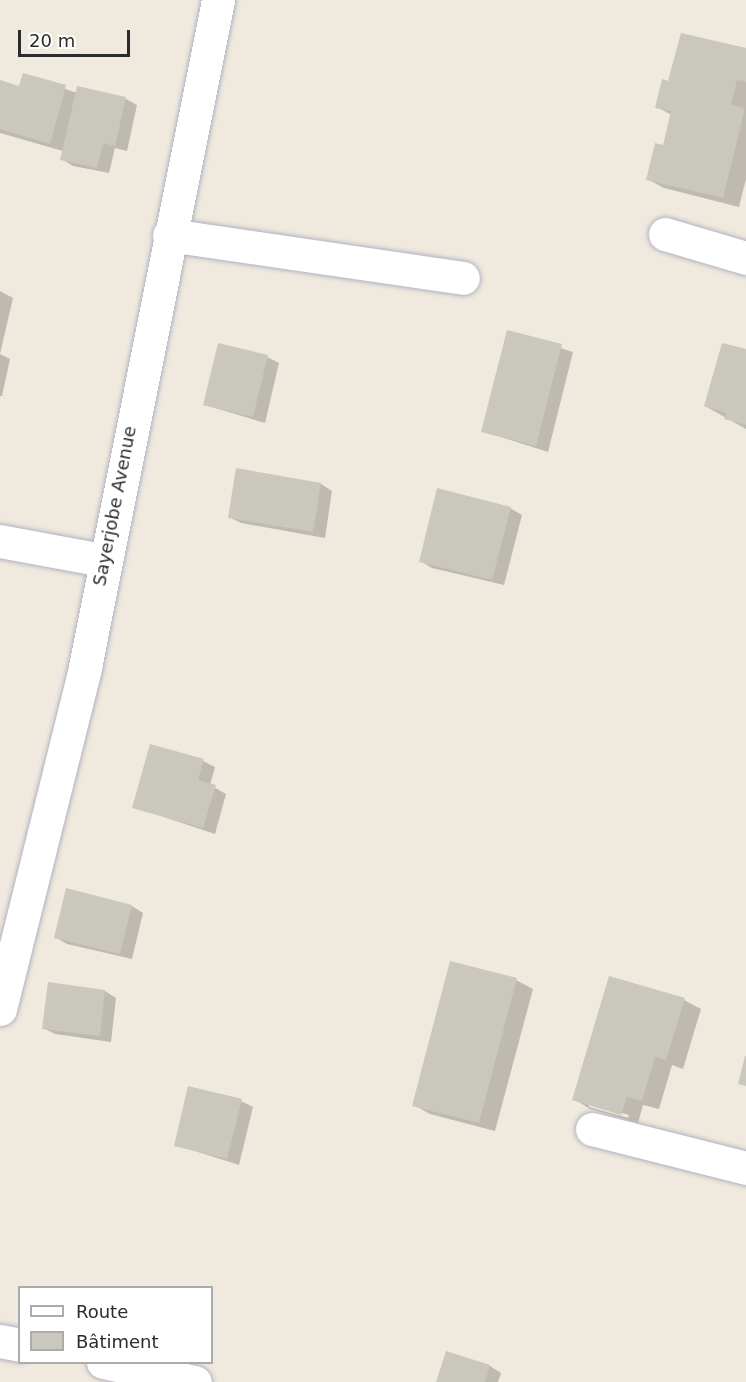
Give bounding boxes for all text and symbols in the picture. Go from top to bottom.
scale bar [21,18,134,56]
text: 20 m [29,30,75,51]
street label: Sayerjobe Avenue [89,424,141,588]
legend [18,1286,213,1364]
text: Route [76,1301,128,1322]
text: Bâtiment [76,1331,159,1352]

